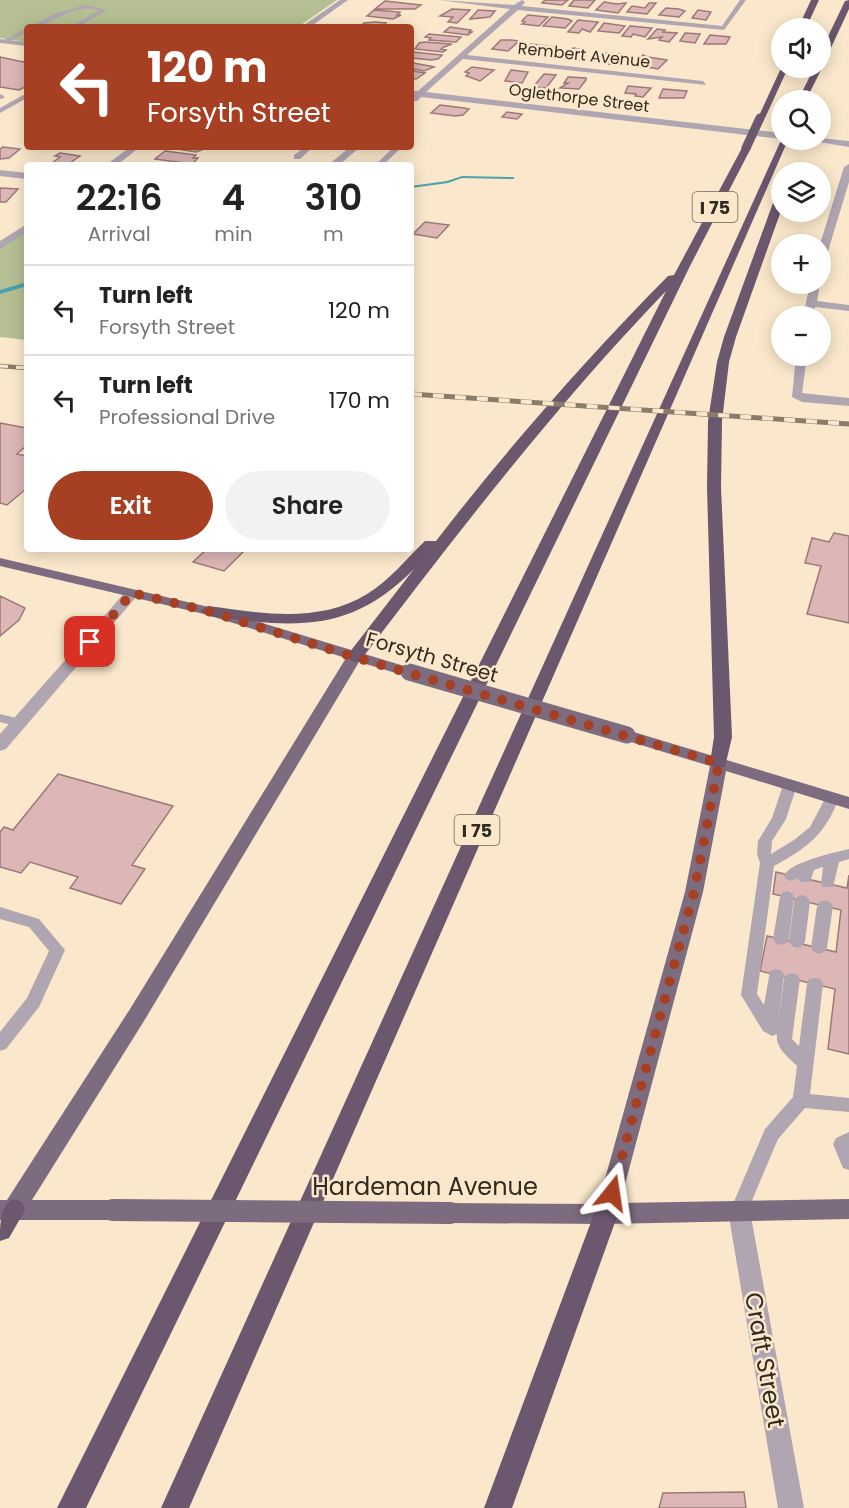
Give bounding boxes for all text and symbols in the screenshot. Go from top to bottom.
map controls [771,18,831,366]
button: sound [771,18,831,78]
street label: Rembert Avenue [517,37,651,73]
text: 120 m [147,38,268,97]
icon: left [48,48,126,126]
street label: Oglethorpe Street [507,78,651,118]
button: search [771,90,831,150]
text: Forsyth Street [147,94,331,131]
button: layers [771,162,831,222]
text: 22:16 [76,172,163,223]
text: 4 [222,172,245,223]
text: 310 [304,172,362,223]
road number: I 75 [692,192,738,222]
text: Arrival [88,220,151,248]
text: min [214,220,253,248]
text: m [323,220,344,248]
button: + [771,234,831,294]
text: Turn left [99,280,193,311]
icon: left [48,294,81,327]
text: 120 m [328,295,390,326]
button: − [771,306,831,366]
text: Forsyth Street [99,313,235,341]
text: Turn left [99,370,193,401]
icon: left [48,384,81,417]
text: 170 m [329,385,390,416]
text: Professional Drive [99,403,275,431]
button: Exit [48,471,213,540]
button: Share [225,471,390,540]
pin [64,616,115,667]
icon: arrive [73,625,106,658]
street label: Forsyth Street [363,625,501,689]
road number: I 75 [454,815,500,845]
position arrow [580,1161,644,1225]
street label: Hardeman Avenue [312,1170,538,1203]
street label: Craft Street [737,1290,793,1430]

